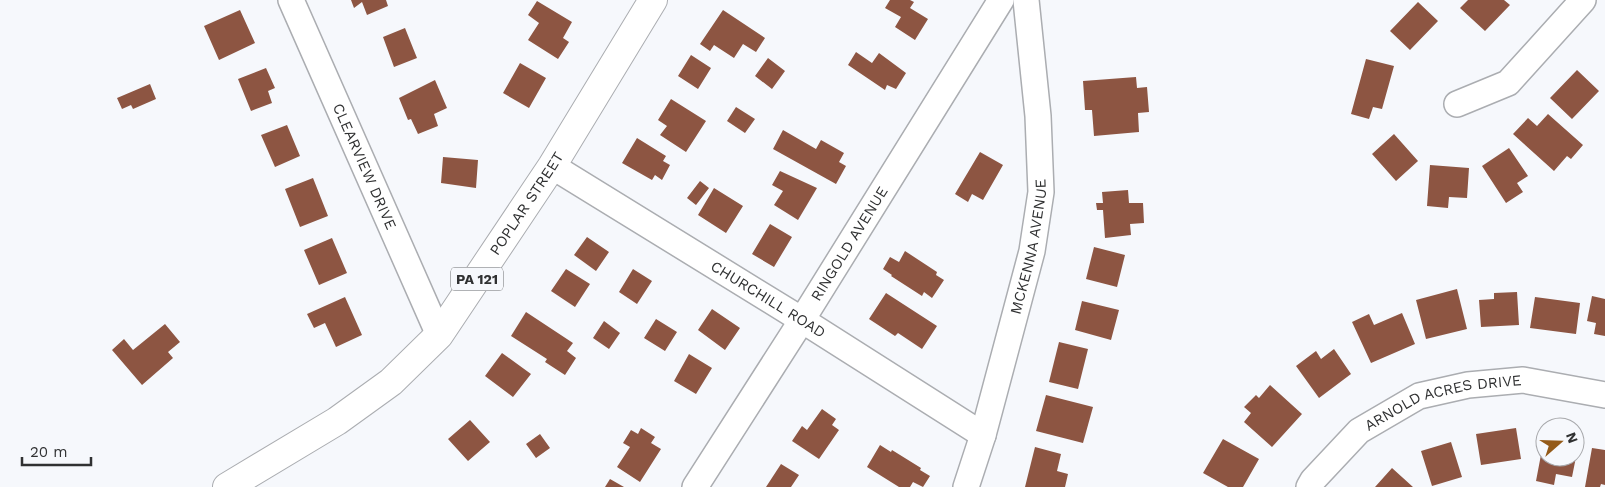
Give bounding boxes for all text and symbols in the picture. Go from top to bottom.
street label: CLEARVIEW DRIVE [329,101,400,232]
street label: POPLAR STREET [486,149,567,259]
street label: MCKENNA AVENUE [1007,178,1050,316]
street label: RINGOLD AVENUE [807,183,892,304]
street label: CHURCHILL ROAD [707,257,829,342]
road number: PA 121 [451,268,503,290]
street label: ARNOLD ACRES DRIVE [1361,371,1522,435]
north arrow [1535,417,1585,467]
text: N [1563,430,1582,445]
scale bar [22,434,91,466]
text: 20 m [30,443,68,461]

